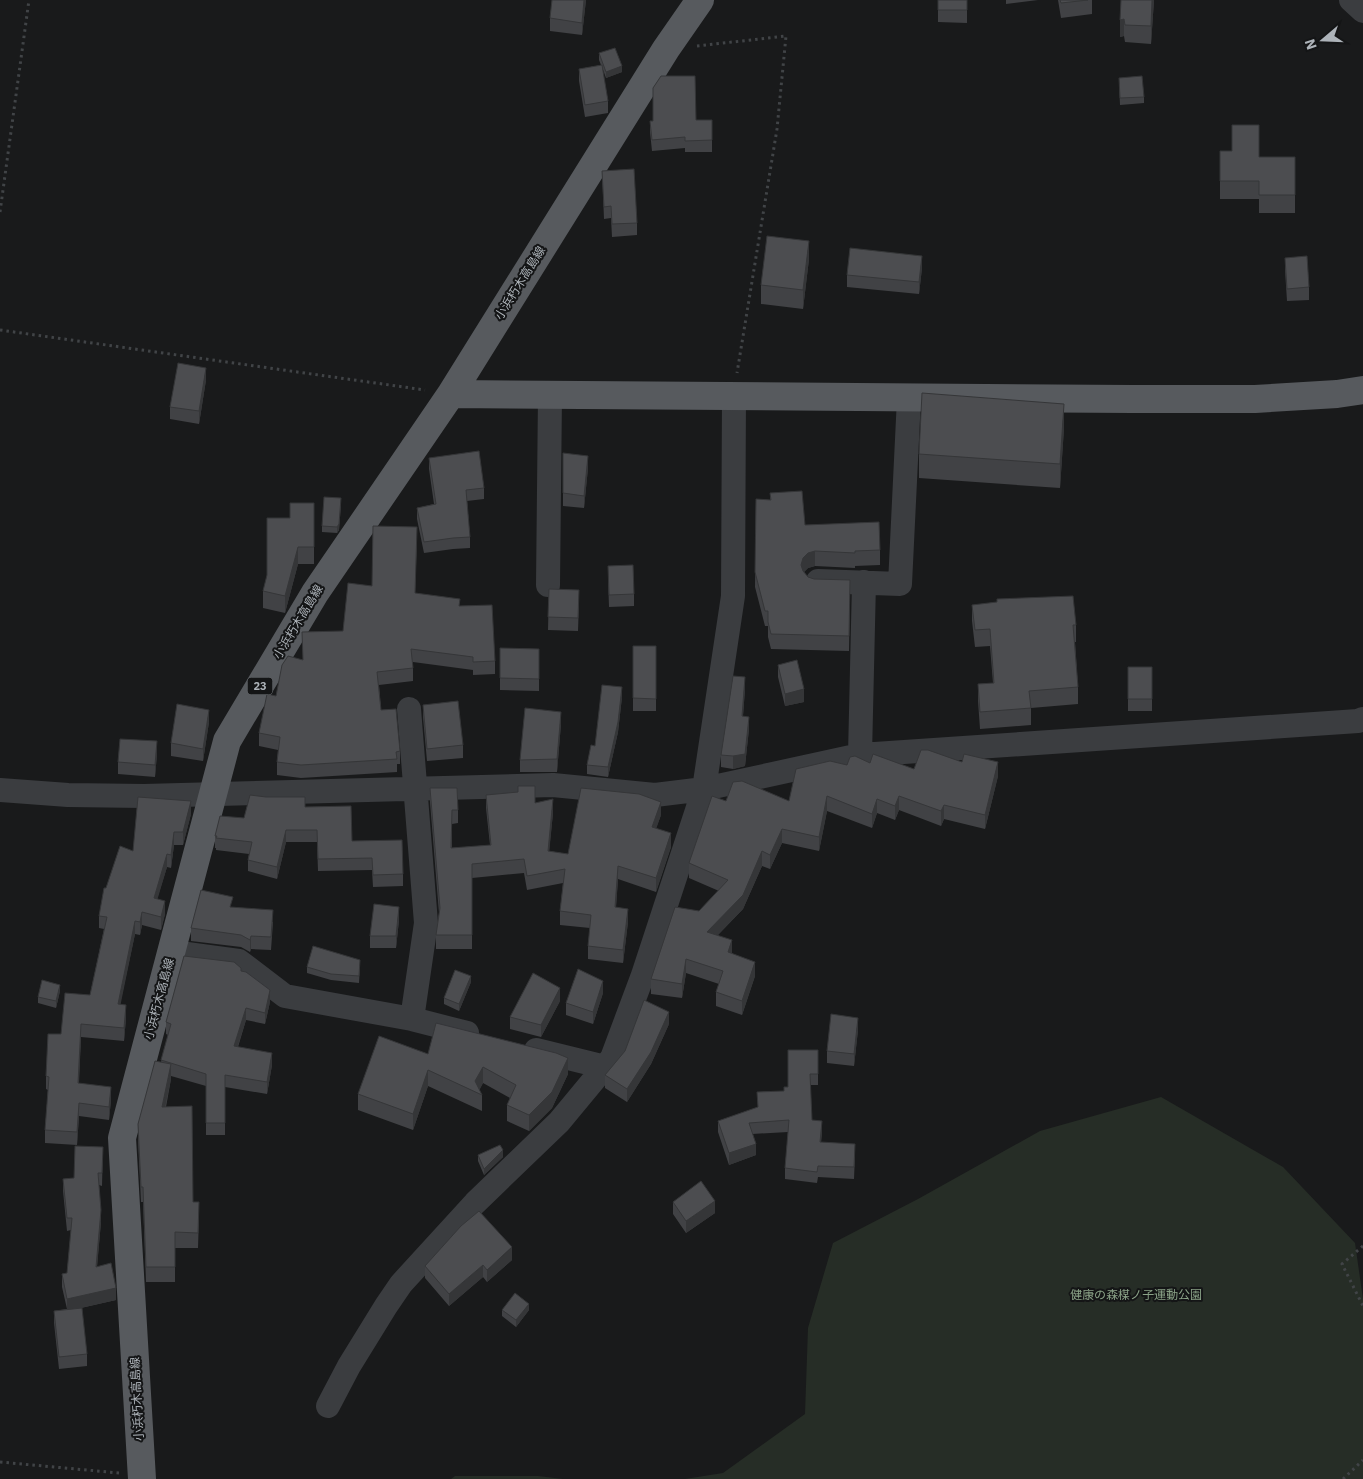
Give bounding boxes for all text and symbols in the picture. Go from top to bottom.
north arrow [1298,15,1348,65]
text: N [1301,37,1321,52]
street label: 小浜朽木高島線 [491,243,548,322]
street label: 小浜朽木高島線 [270,582,326,662]
road number: 23 [248,678,272,694]
street label: 小浜朽木高島線 [140,956,177,1041]
park label: 健康の森楳ノ子運動公園 [1070,1287,1202,1302]
street label: 小浜朽木高島線 [127,1357,146,1441]

